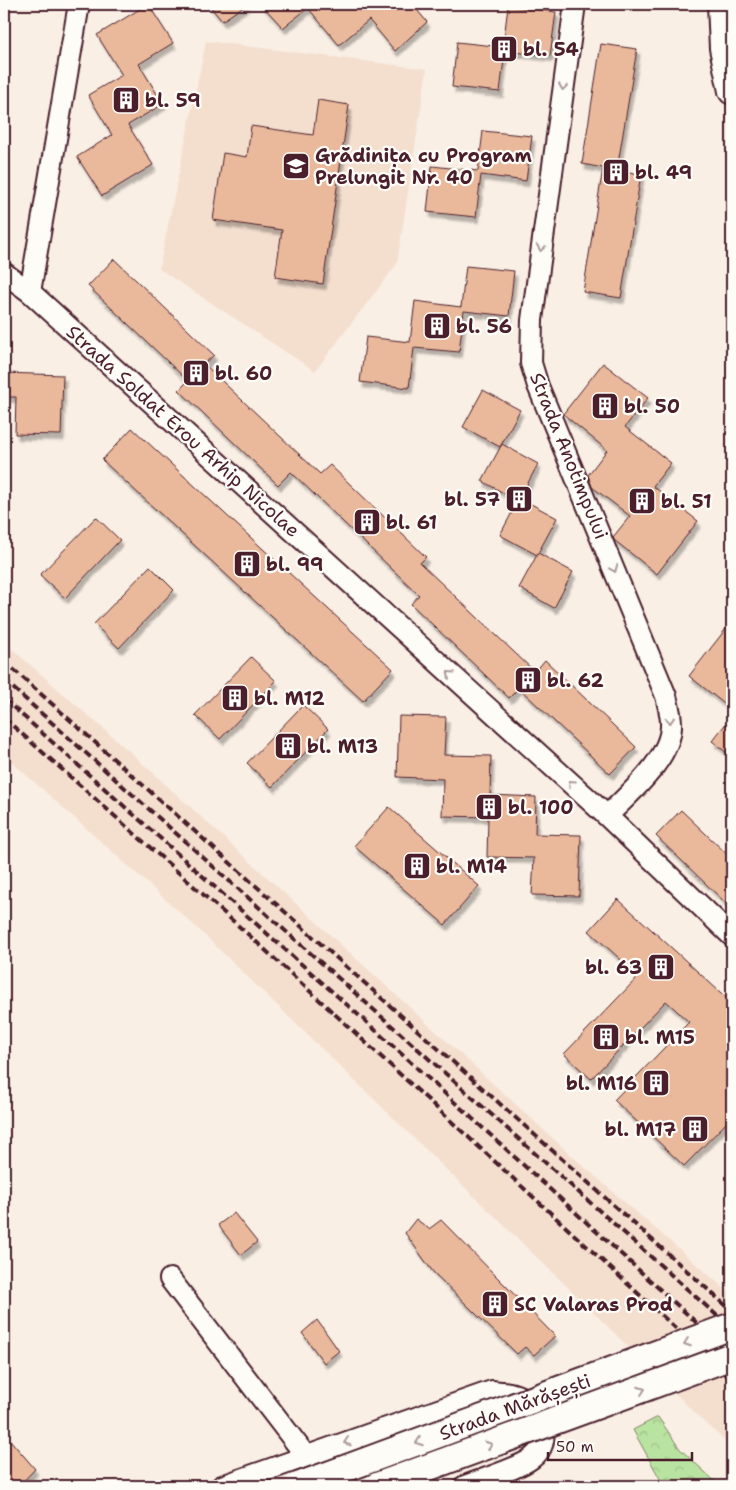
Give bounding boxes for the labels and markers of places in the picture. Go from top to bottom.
building icon: bl. 54 [489,34,519,64]
place label: bl. 54 [523,37,580,62]
building icon: bl. 59 [111,85,141,115]
place label: bl. 59 [145,88,201,113]
place label: Grădinița cu Program Prelungit Nr. 40 [315,143,532,190]
school or university icon: Grădinița cu Program Prelungit Nr. 40 [281,151,311,181]
building icon: bl. 49 [601,157,631,187]
place label: bl. 49 [635,160,692,185]
building icon: bl. 56 [422,311,452,341]
place label: bl. 56 [456,314,512,339]
building icon: bl. 60 [181,358,211,388]
place label: bl. 60 [215,361,272,386]
building icon: bl. 50 [590,391,620,421]
place label: bl. 50 [624,394,680,419]
building icon: bl. 57 [504,484,534,514]
building icon: bl. 51 [627,486,657,516]
place label: bl. 57 [444,487,500,512]
place label: bl. 51 [661,489,712,514]
building icon: bl. 61 [352,507,382,537]
place label: bl. 61 [386,510,437,535]
building icon: bl. 99 [232,549,262,579]
place label: bl. 99 [266,552,323,577]
building icon: bl. 62 [513,665,543,695]
place label: bl. 62 [547,668,604,693]
building icon: bl. M12 [220,683,250,713]
place label: bl. M12 [254,686,325,711]
building icon: bl. M13 [273,731,303,761]
place label: bl. M13 [307,734,378,759]
building icon: bl. 100 [474,792,504,822]
place label: bl. 100 [508,795,574,820]
building icon: bl. M14 [402,851,432,881]
place label: bl. M14 [436,854,508,879]
building icon: bl. 63 [646,952,676,982]
place label: bl. 63 [585,955,642,980]
building icon: bl. M15 [591,1022,621,1052]
place label: bl. M15 [625,1025,695,1050]
building icon: bl. M16 [641,1068,671,1098]
place label: bl. M16 [566,1071,637,1096]
building icon: bl. M17 [680,1114,710,1144]
place label: bl. M17 [605,1117,676,1142]
building icon: SC Valaras Prod [480,1289,510,1319]
place label: SC Valaras Prod [514,1292,673,1317]

